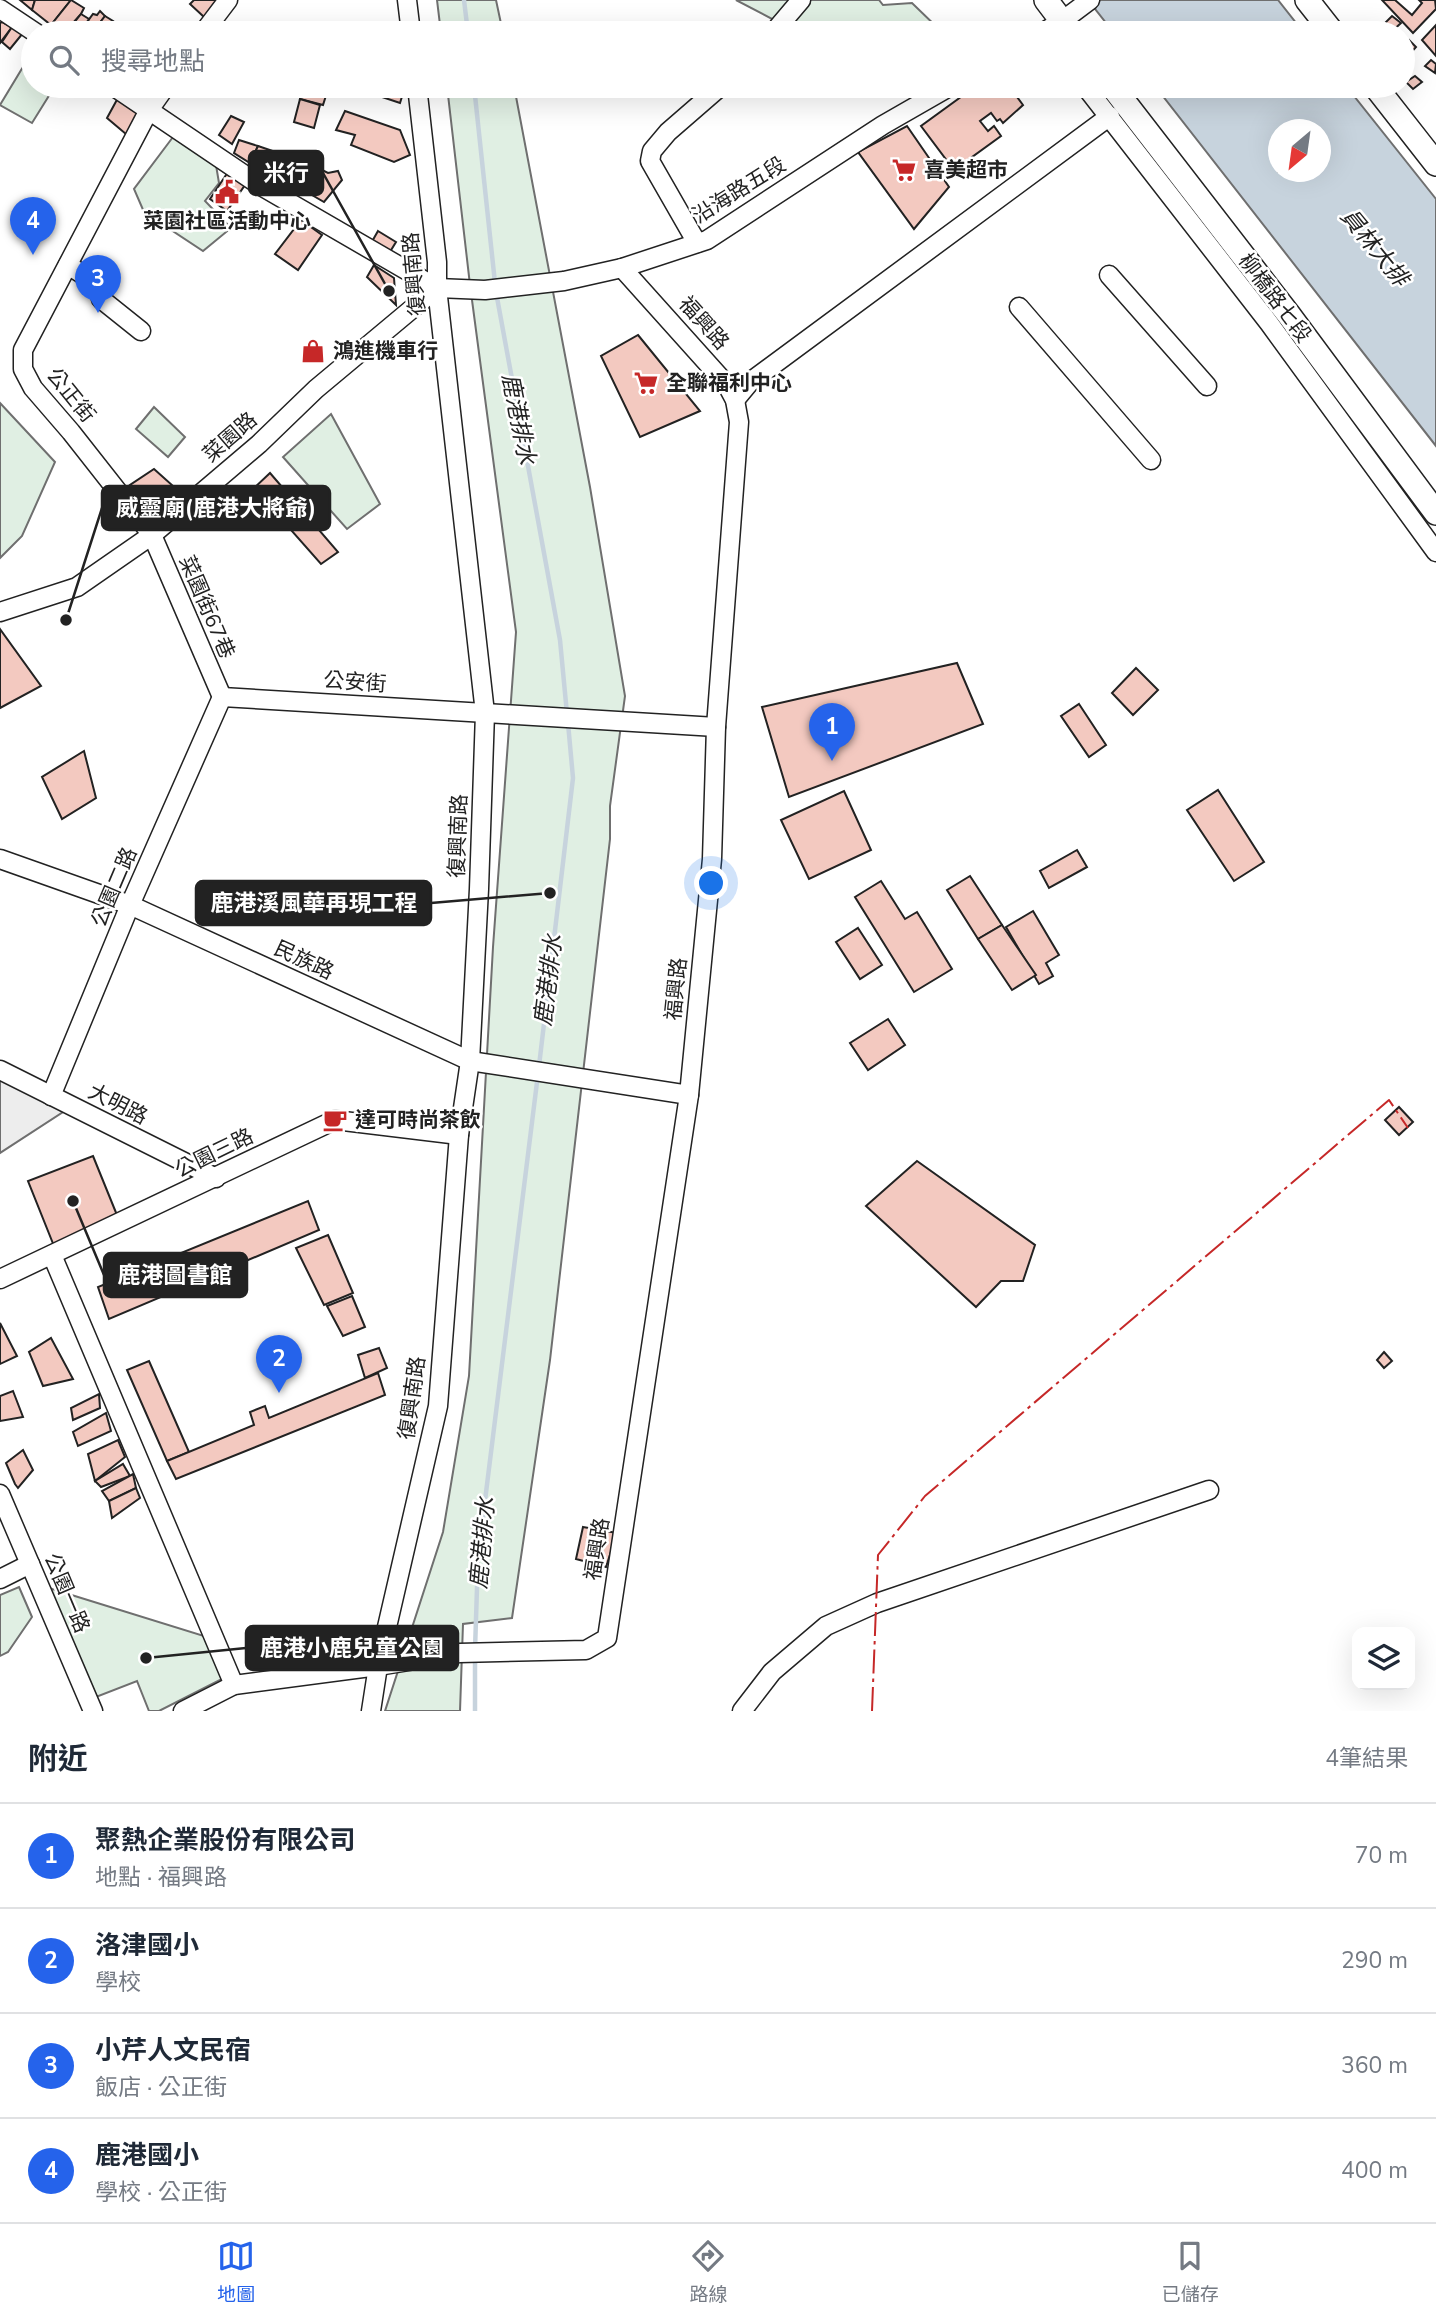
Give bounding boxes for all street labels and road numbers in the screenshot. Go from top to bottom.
street label: 沿海路五段 [687,150,791,230]
street label: 復興南路 [396,231,432,317]
street label: 柳橋路七段 [1232,248,1318,348]
street label: 福興路 [673,290,735,356]
street label: 公正街 [40,362,102,428]
street label: 菜園路 [197,406,263,468]
street label: 菜園街67巷 [173,551,241,663]
street label: 公安街 [323,666,387,698]
street label: 復興南路 [443,794,473,878]
street label: 公園二路 [85,843,143,931]
street label: 民族路 [270,934,338,986]
street label: 福興路 [659,956,693,1022]
street label: 大明路 [84,1077,152,1131]
street label: 公園三路 [170,1122,258,1184]
street label: 復興南路 [392,1354,432,1442]
street label: 福興路 [578,1516,616,1582]
street label: 公園一路 [38,1549,96,1637]

